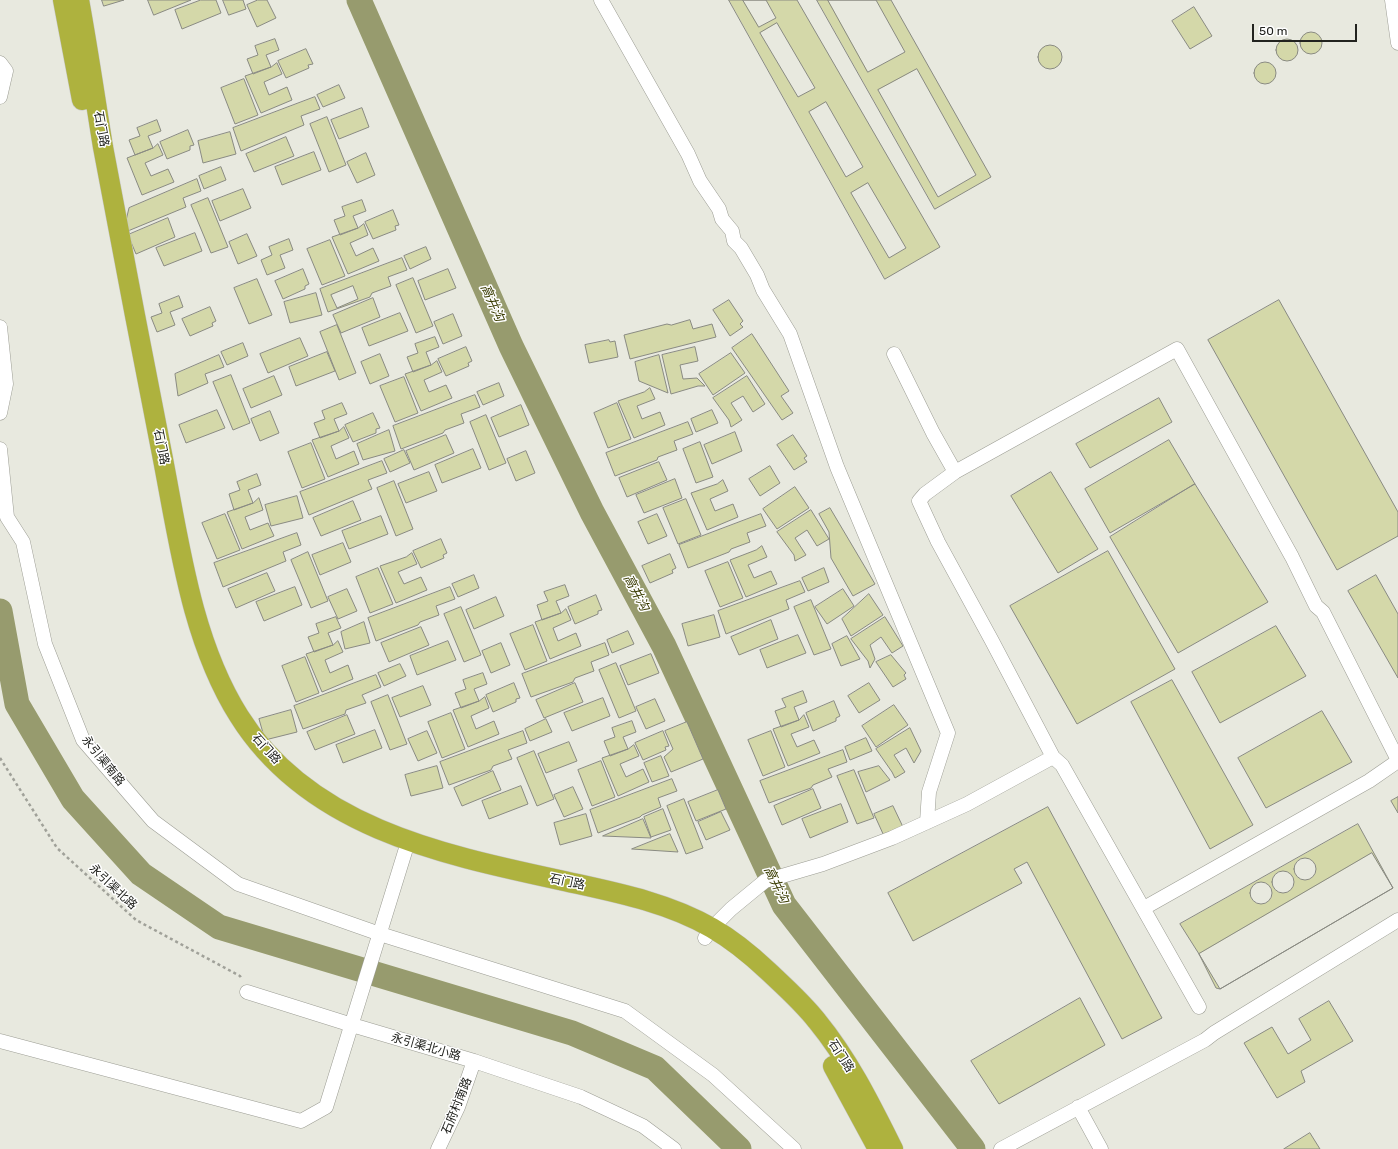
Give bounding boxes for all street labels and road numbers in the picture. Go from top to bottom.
street label: 石门路 [91,110,111,148]
street label: 石门路 [150,428,172,466]
street label: 石门路 [249,731,283,767]
street label: 永引渠南路 [79,733,127,789]
street label: 永引渠北路 [86,861,140,913]
street label: 石门路 [548,871,586,893]
street label: 永引渠北小路 [389,1030,463,1064]
street label: 石门路 [825,1037,857,1075]
street label: 石府村南路 [439,1075,475,1137]

